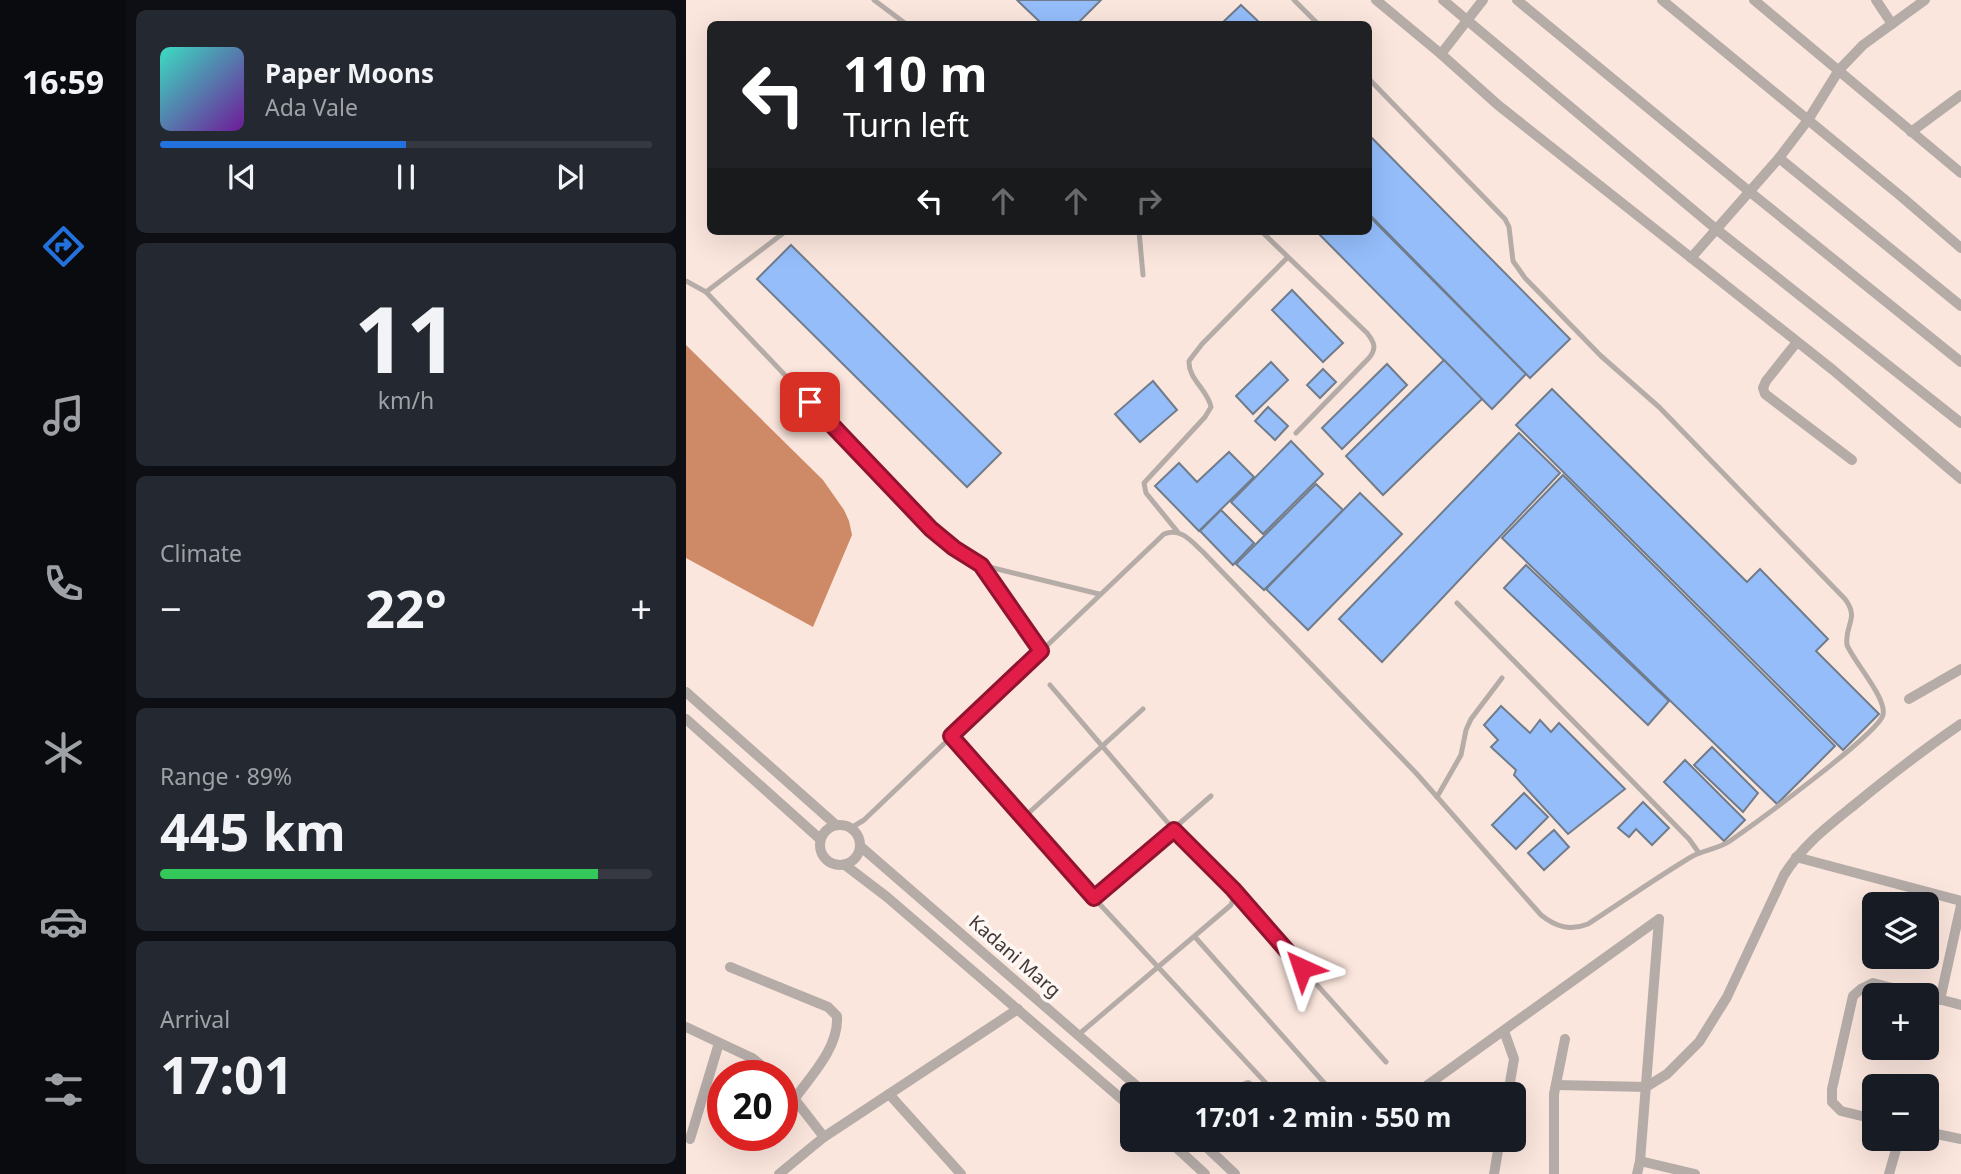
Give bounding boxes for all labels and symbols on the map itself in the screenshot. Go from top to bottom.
pin [780,372,840,432]
street label: Kadani Marg [964,909,1066,1003]
position arrow [1265,931,1339,1005]
speed limit sign: 20 [707,1060,798,1151]

